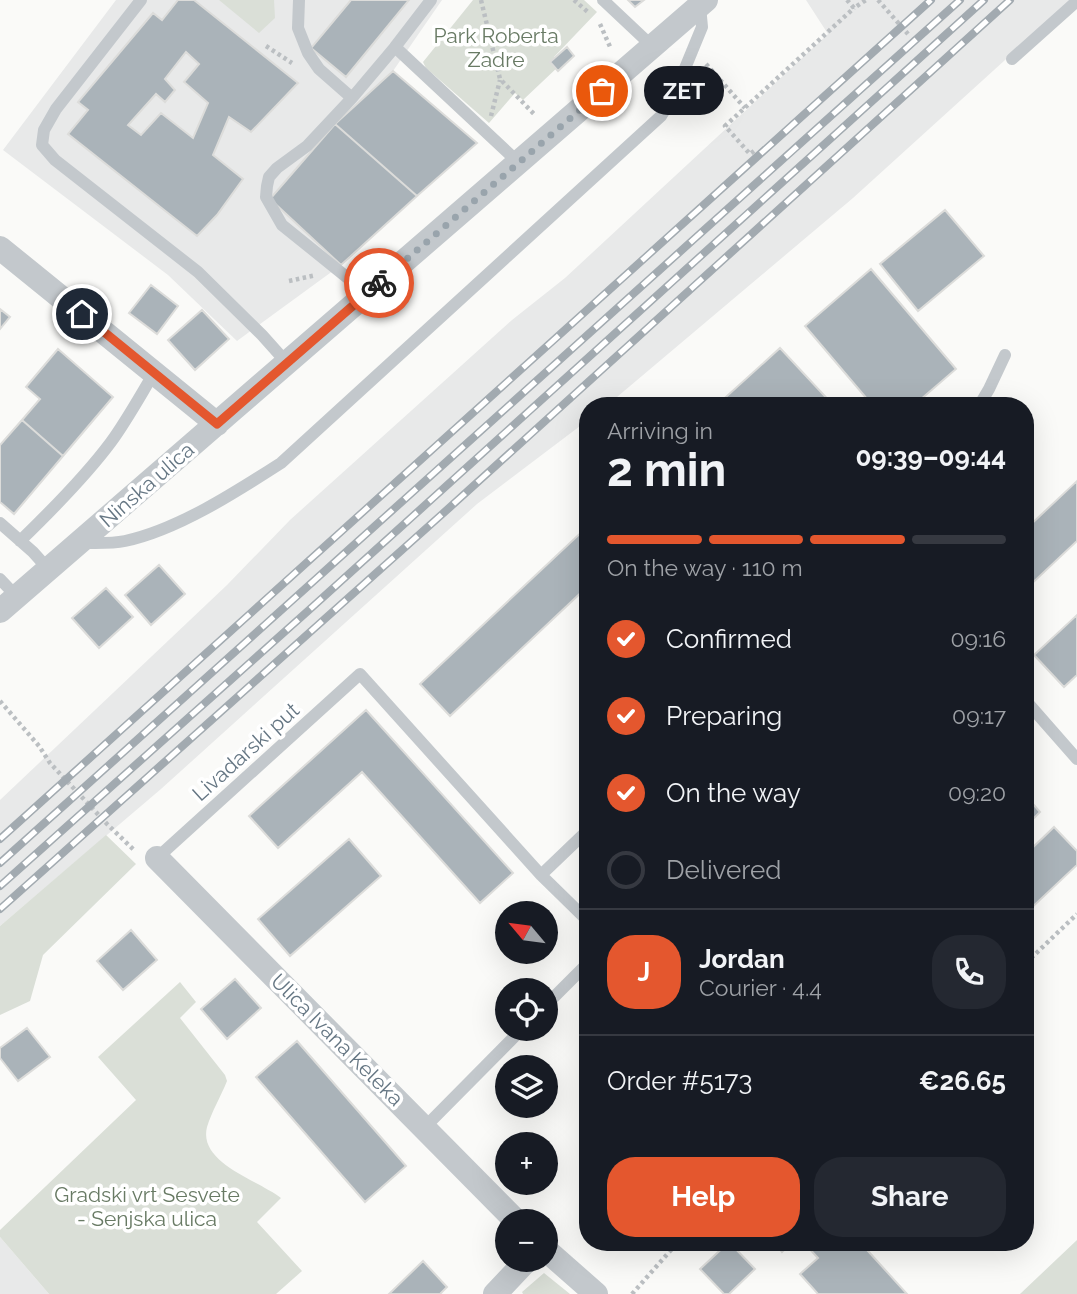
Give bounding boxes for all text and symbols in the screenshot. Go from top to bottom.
park label: Park Roberta Zadre [433,23,559,72]
pin [572,61,632,121]
callout: ZET [644,66,724,116]
icon: bag [583,72,621,110]
text: ZET [663,77,705,104]
courier [344,248,414,318]
icon: bike [360,264,398,302]
pin [52,284,112,344]
icon: home [63,295,101,333]
text: Arriving in [607,417,713,444]
street label: Ninska ulica [94,437,199,532]
text: 09:39–09:44 [855,442,1006,472]
text: 2 min [607,443,726,497]
text: On the way · 110 m [607,554,803,581]
icon: check [607,620,645,658]
text: Confirmed [666,624,792,654]
text: 09:16 [950,625,1006,652]
street label: Livadarski put [187,697,304,806]
icon: check [607,697,645,735]
text: Preparing [666,701,782,731]
text: 09:17 [952,702,1006,729]
icon: check [607,774,645,812]
text: On the way [666,778,801,808]
text: 09:20 [948,779,1006,806]
text: Delivered [666,855,781,885]
north arrow [495,901,558,964]
map controls [495,901,558,1272]
button: phone [932,935,1006,1009]
text: Jordan [699,944,785,974]
text: J [638,957,650,987]
street label: Ulica Ivana Keleka [266,968,409,1111]
text: Courier · 4.4 [699,974,822,1001]
button: locate [495,978,558,1041]
button: layers [495,1055,558,1118]
text: Order #5173 [607,1066,752,1096]
text: €26.65 [919,1066,1006,1096]
button: + [495,1132,558,1195]
button: Help [607,1157,800,1237]
button: Share [814,1157,1006,1237]
park label: Gradski vrt Sesvete - Senjska ulica [54,1182,240,1231]
button: − [495,1209,558,1272]

